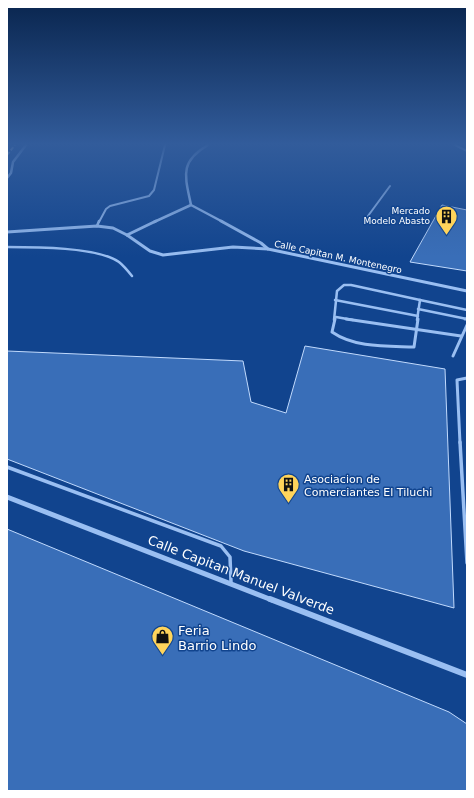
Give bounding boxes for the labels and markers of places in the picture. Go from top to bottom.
building icon: Mercado Modelo Abasto [433,203,459,236]
place label: Mercado Modelo Abasto [364,206,430,226]
building icon: Asociacion de Comerciantes El Tiluchi [275,472,301,505]
place label: Asociacion de Comerciantes El Tiluchi [304,473,432,499]
place label: Feria Barrio Lindo [178,623,256,653]
shop icon: Feria Barrio Lindo [149,624,175,657]

